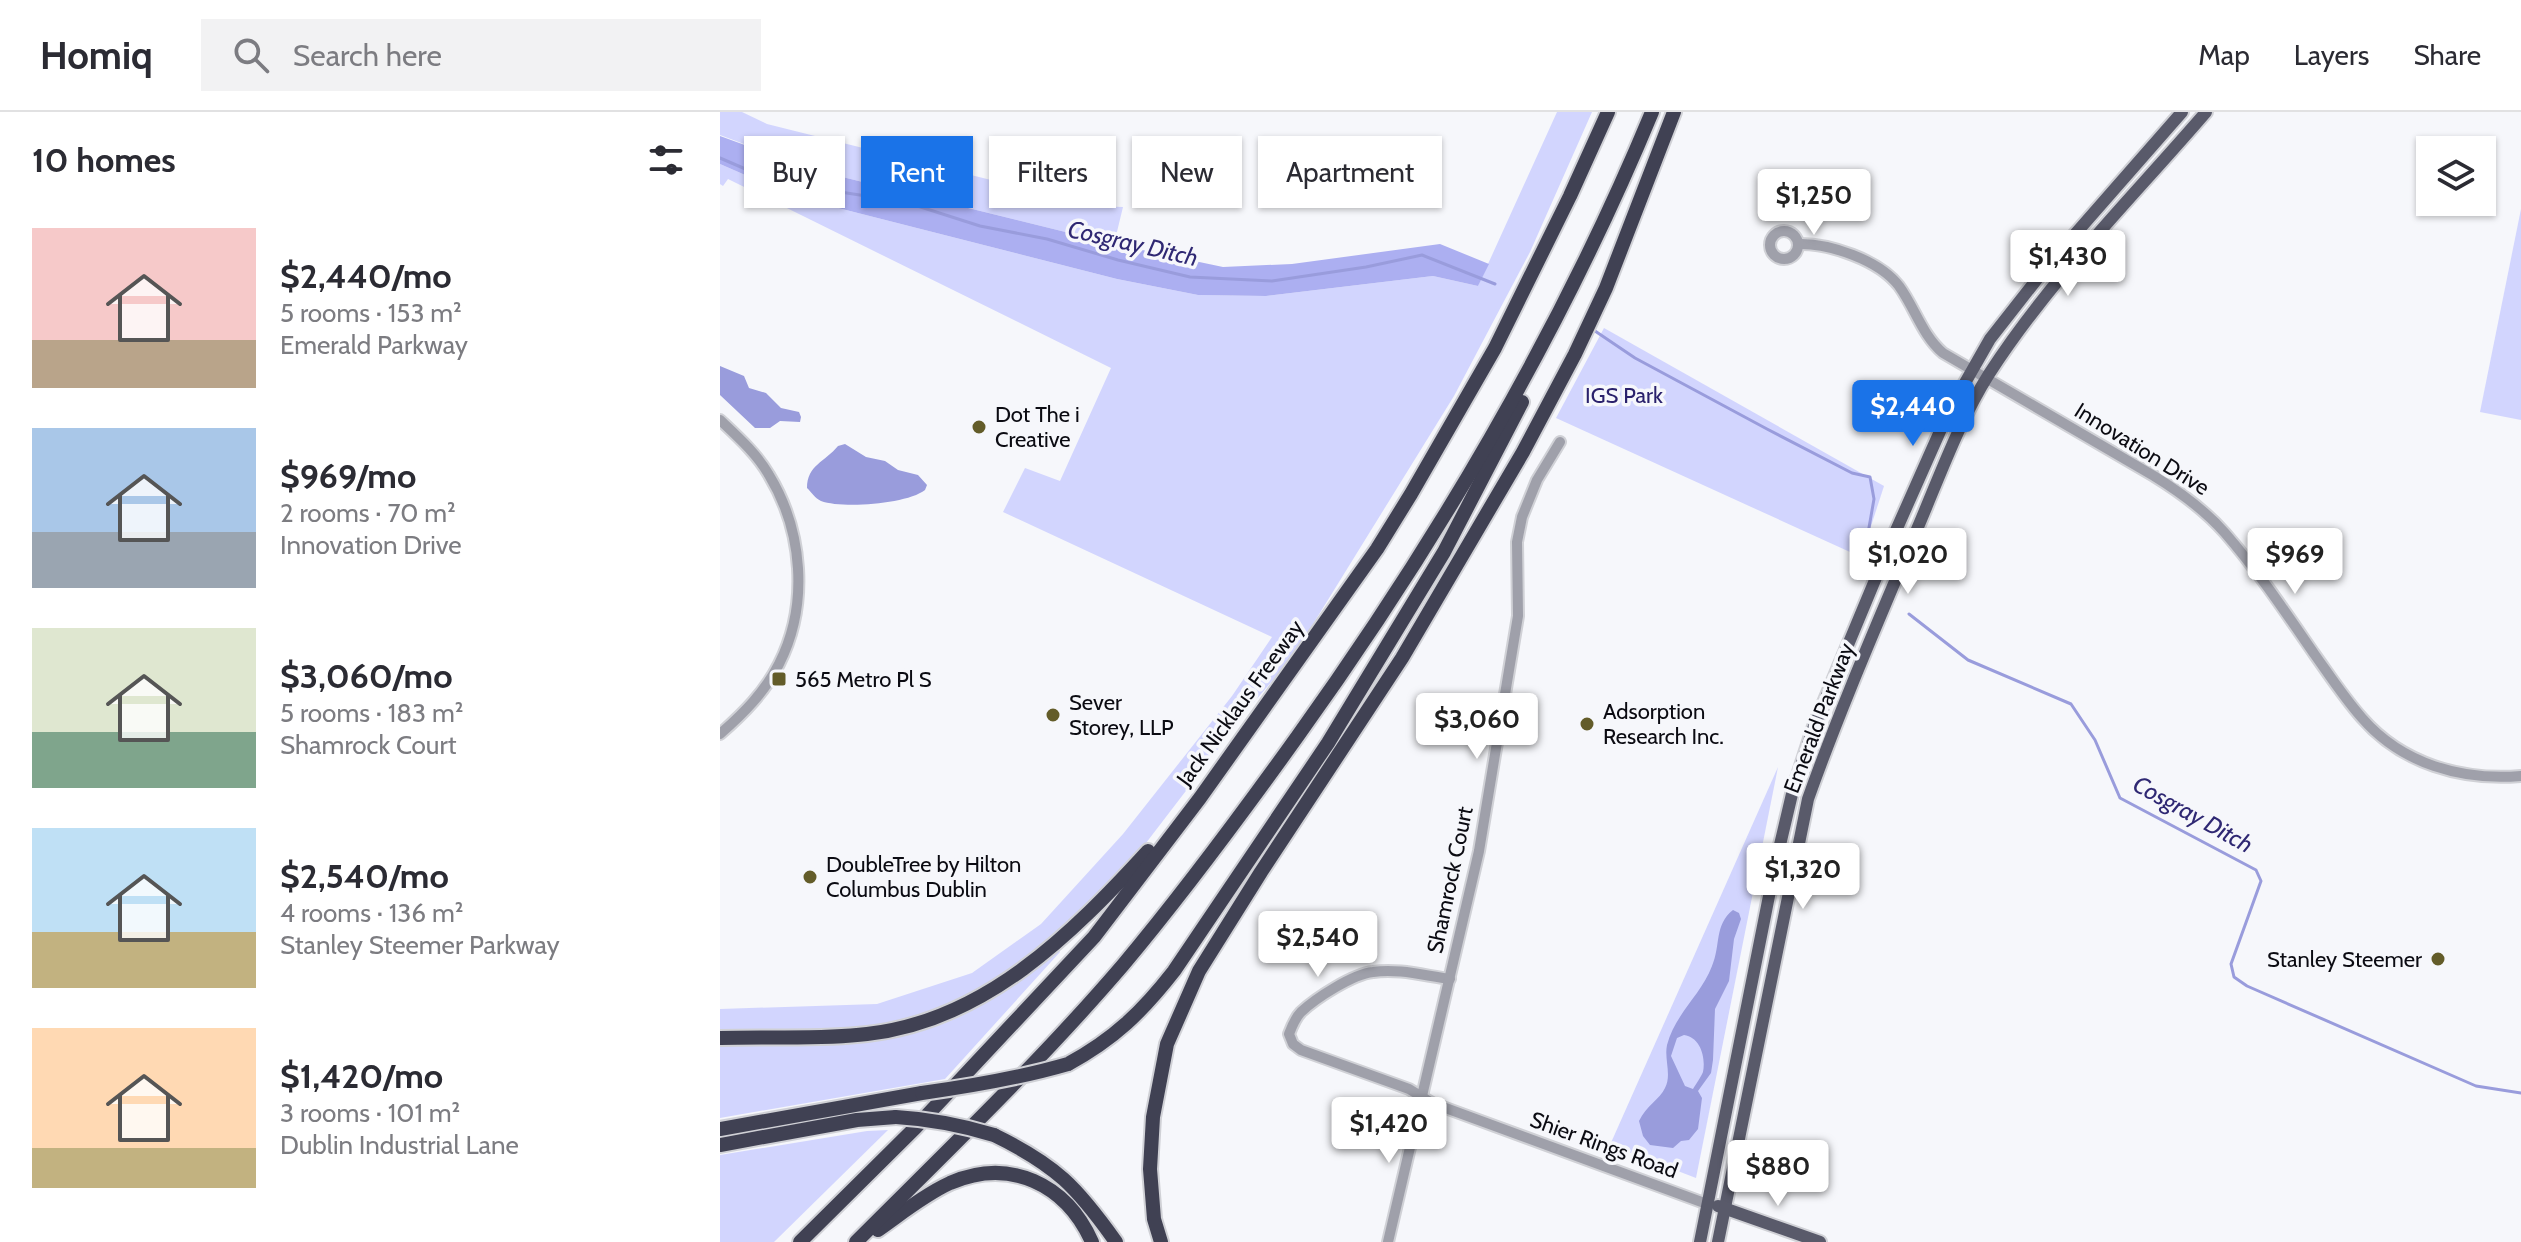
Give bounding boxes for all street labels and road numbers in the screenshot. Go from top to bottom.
street label: Innovation Drive [2070,397,2214,501]
street label: Jack Nicklaus Freeway [1170,615,1309,792]
street label: Emerald Parkway [1778,639,1860,797]
street label: Shamrock Court [1421,804,1479,956]
street label: Shier Rings Road [1526,1106,1682,1184]

